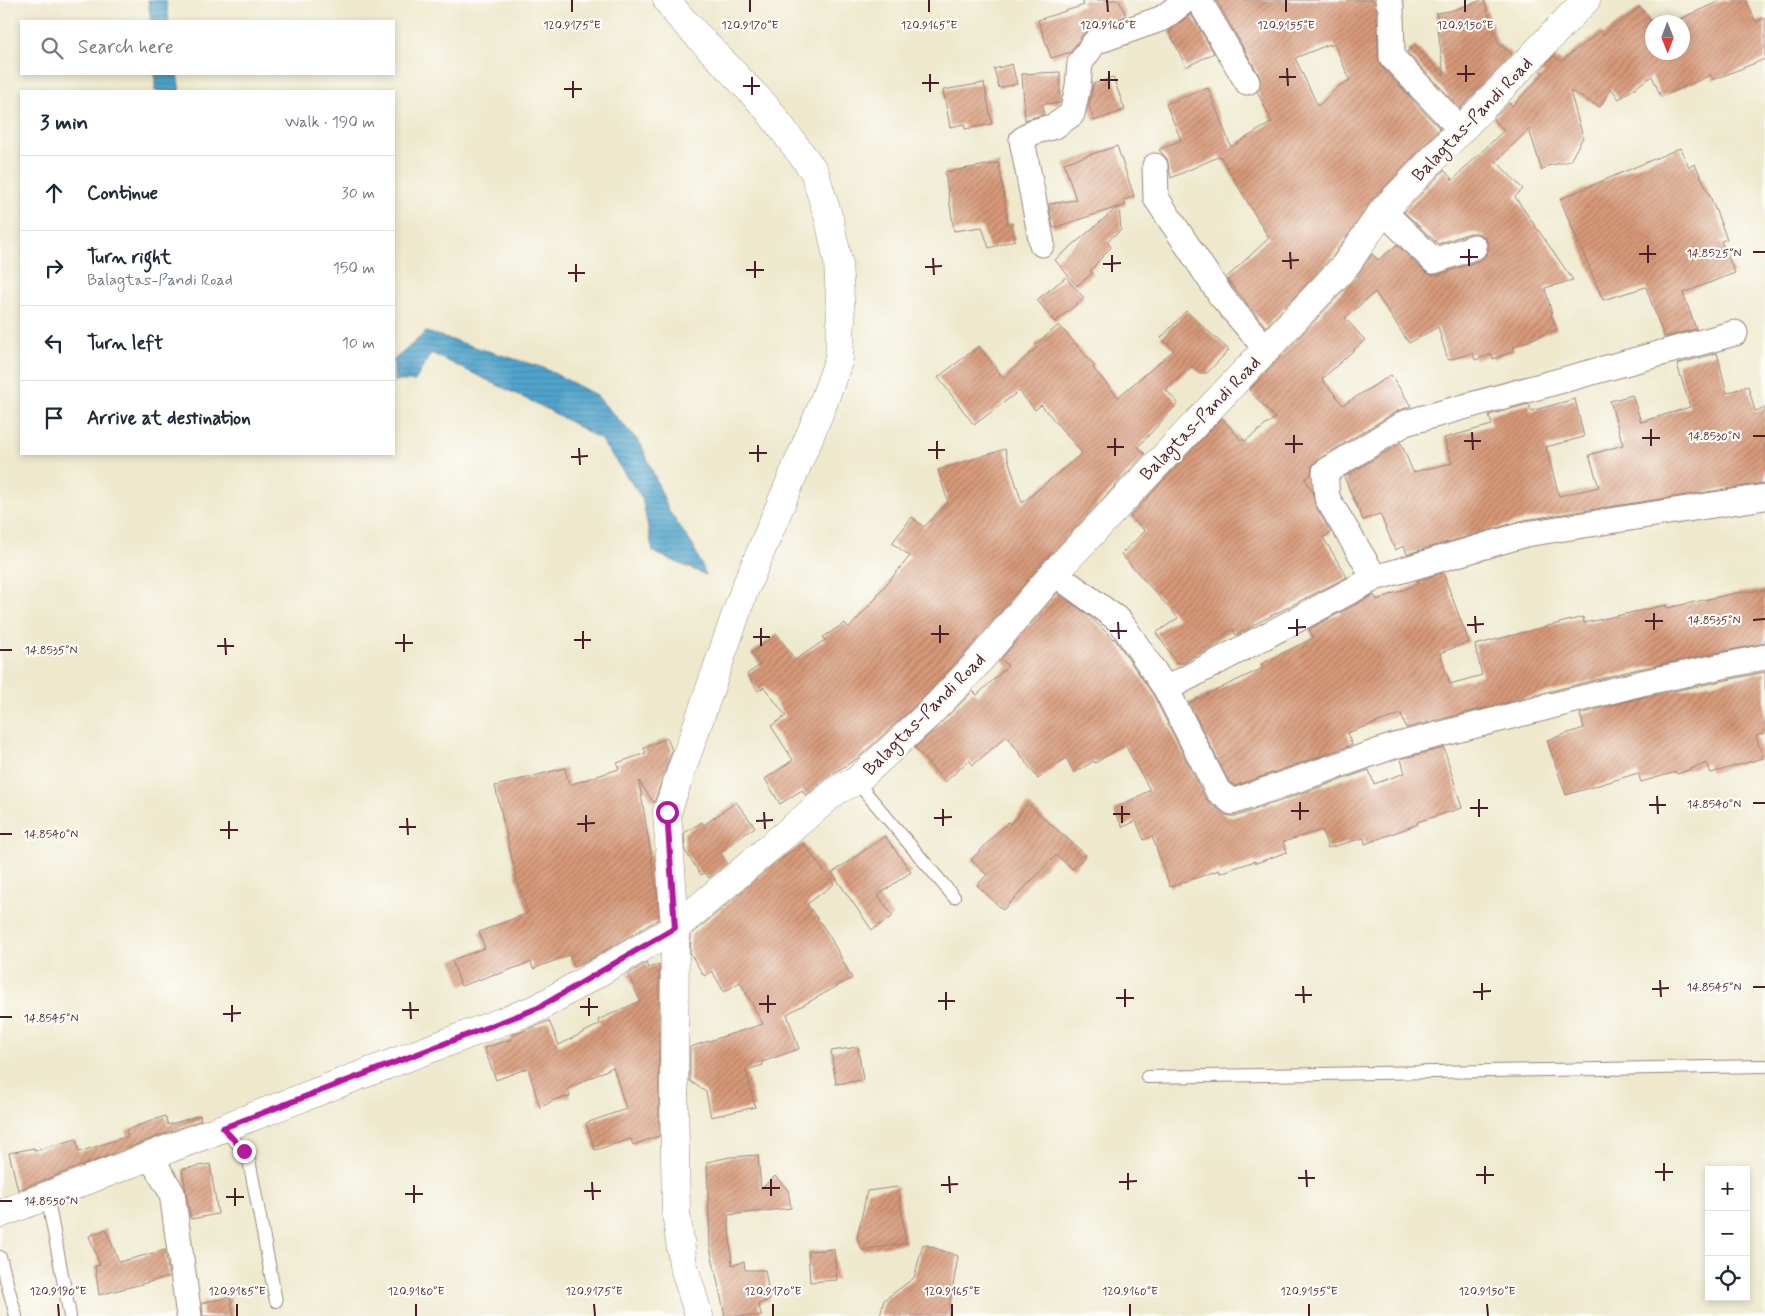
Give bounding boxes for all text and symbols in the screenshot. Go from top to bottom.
north arrow [1645,15,1690,60]
text: 120.9175°E [543,18,601,34]
text: 120.9170°E [721,18,779,34]
text: 120.9165°E [901,18,957,34]
text: 120.9160°E [1080,18,1136,34]
text: 120.9155°E [1257,18,1315,34]
text: 120.9150°E [1436,18,1494,34]
search box [20,20,395,75]
icon: search [38,34,66,62]
text: Search here [78,35,174,60]
street label: Balagtas-Pandi Road [1407,52,1539,188]
text: 3 min [40,109,88,137]
text: Walk · 190 m [285,112,375,133]
icon: ahead [40,179,68,207]
text: Continue [87,181,158,206]
text: 30 m [342,183,375,204]
text: Turn right [87,245,171,270]
text: 14.8525°N [1686,246,1742,262]
icon: right [40,254,68,282]
text: 150 m [333,258,375,279]
text: Balagtas-Pandi Road [87,270,233,291]
icon: left [40,329,68,357]
text: Turn left [87,331,163,356]
text: 10 m [342,333,375,354]
street label: Balagtas-Pandi Road [1135,351,1267,487]
icon: arrive [40,404,68,432]
text: Arrive at destination [87,406,251,431]
text: 14.8530°N [1688,429,1740,445]
text: 14.8535°N [1688,613,1740,629]
text: 14.8535°N [25,643,77,659]
street label: Balagtas-Pandi Road [858,648,992,782]
text: 14.8540°N [1687,797,1741,813]
route start [656,801,679,824]
text: 14.8540°N [24,827,78,843]
text: 14.8545°N [1687,980,1741,996]
text: 14.8545°N [24,1011,78,1027]
route end [233,1140,256,1163]
map controls [1705,1166,1750,1301]
button: + [1705,1166,1750,1211]
text: 14.8550°N [24,1194,78,1210]
button: − [1705,1211,1750,1256]
button: locate [1705,1256,1750,1301]
text: 120.9190°E [30,1284,86,1300]
text: 120.9185°E [208,1284,266,1300]
text: 120.9180°E [387,1284,445,1300]
text: 120.9175°E [565,1284,623,1300]
text: 120.9170°E [744,1284,802,1300]
text: 120.9165°E [924,1284,980,1300]
text: 120.9160°E [1102,1284,1158,1300]
text: 120.9155°E [1280,1284,1338,1300]
text: 120.9150°E [1458,1284,1516,1300]

